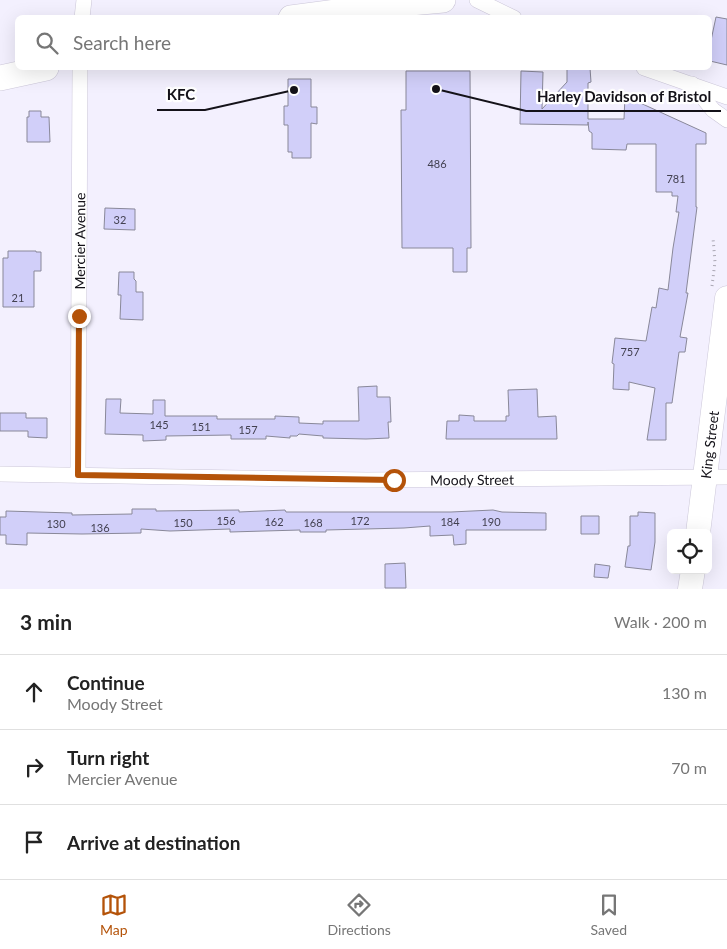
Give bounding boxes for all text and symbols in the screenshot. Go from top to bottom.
search box [15,15,712,70]
icon: search [33,29,61,57]
text: Search here [73,31,171,54]
callout: KFC [157,80,205,110]
callout: Harley Davidson of Bristol [526,81,721,111]
text: KFC [167,85,195,103]
text: Harley Davidson of Bristol [537,87,711,105]
house number: 486 [427,157,447,170]
house number: 781 [666,172,686,185]
street label: Mercier Avenue [70,193,88,289]
house number: 32 [114,213,126,226]
house number: 21 [12,291,24,304]
route end [68,305,91,328]
house number: 757 [620,345,640,358]
street label: King Street [696,410,722,480]
house number: 145 [149,418,169,431]
house number: 151 [191,420,211,433]
house number: 157 [238,423,258,436]
route start [383,469,406,492]
street label: Moody Street [430,470,514,488]
house number: 156 [216,514,236,527]
house number: 172 [350,514,370,527]
house number: 162 [264,515,284,528]
house number: 184 [440,515,460,528]
house number: 190 [481,515,501,528]
house number: 150 [173,516,193,529]
house number: 168 [303,516,323,529]
house number: 130 [46,517,66,530]
house number: 136 [90,521,110,534]
map controls [667,529,712,574]
button: locate [667,529,712,574]
text: 3 min [20,609,72,634]
text: Walk · 200 m [614,612,707,631]
text: Continue [67,671,145,694]
icon: ahead [20,678,48,706]
text: 130 m [662,683,707,702]
text: Moody Street [67,694,163,713]
text: Turn right [67,746,149,769]
icon: right [20,753,48,781]
text: 70 m [671,758,707,777]
text: Mercier Avenue [67,769,178,788]
icon: arrive [20,828,48,856]
text: Arrive at destination [67,831,240,854]
tab: Map [100,891,128,938]
tab: Directions [328,891,391,938]
tab: Saved [591,891,627,938]

